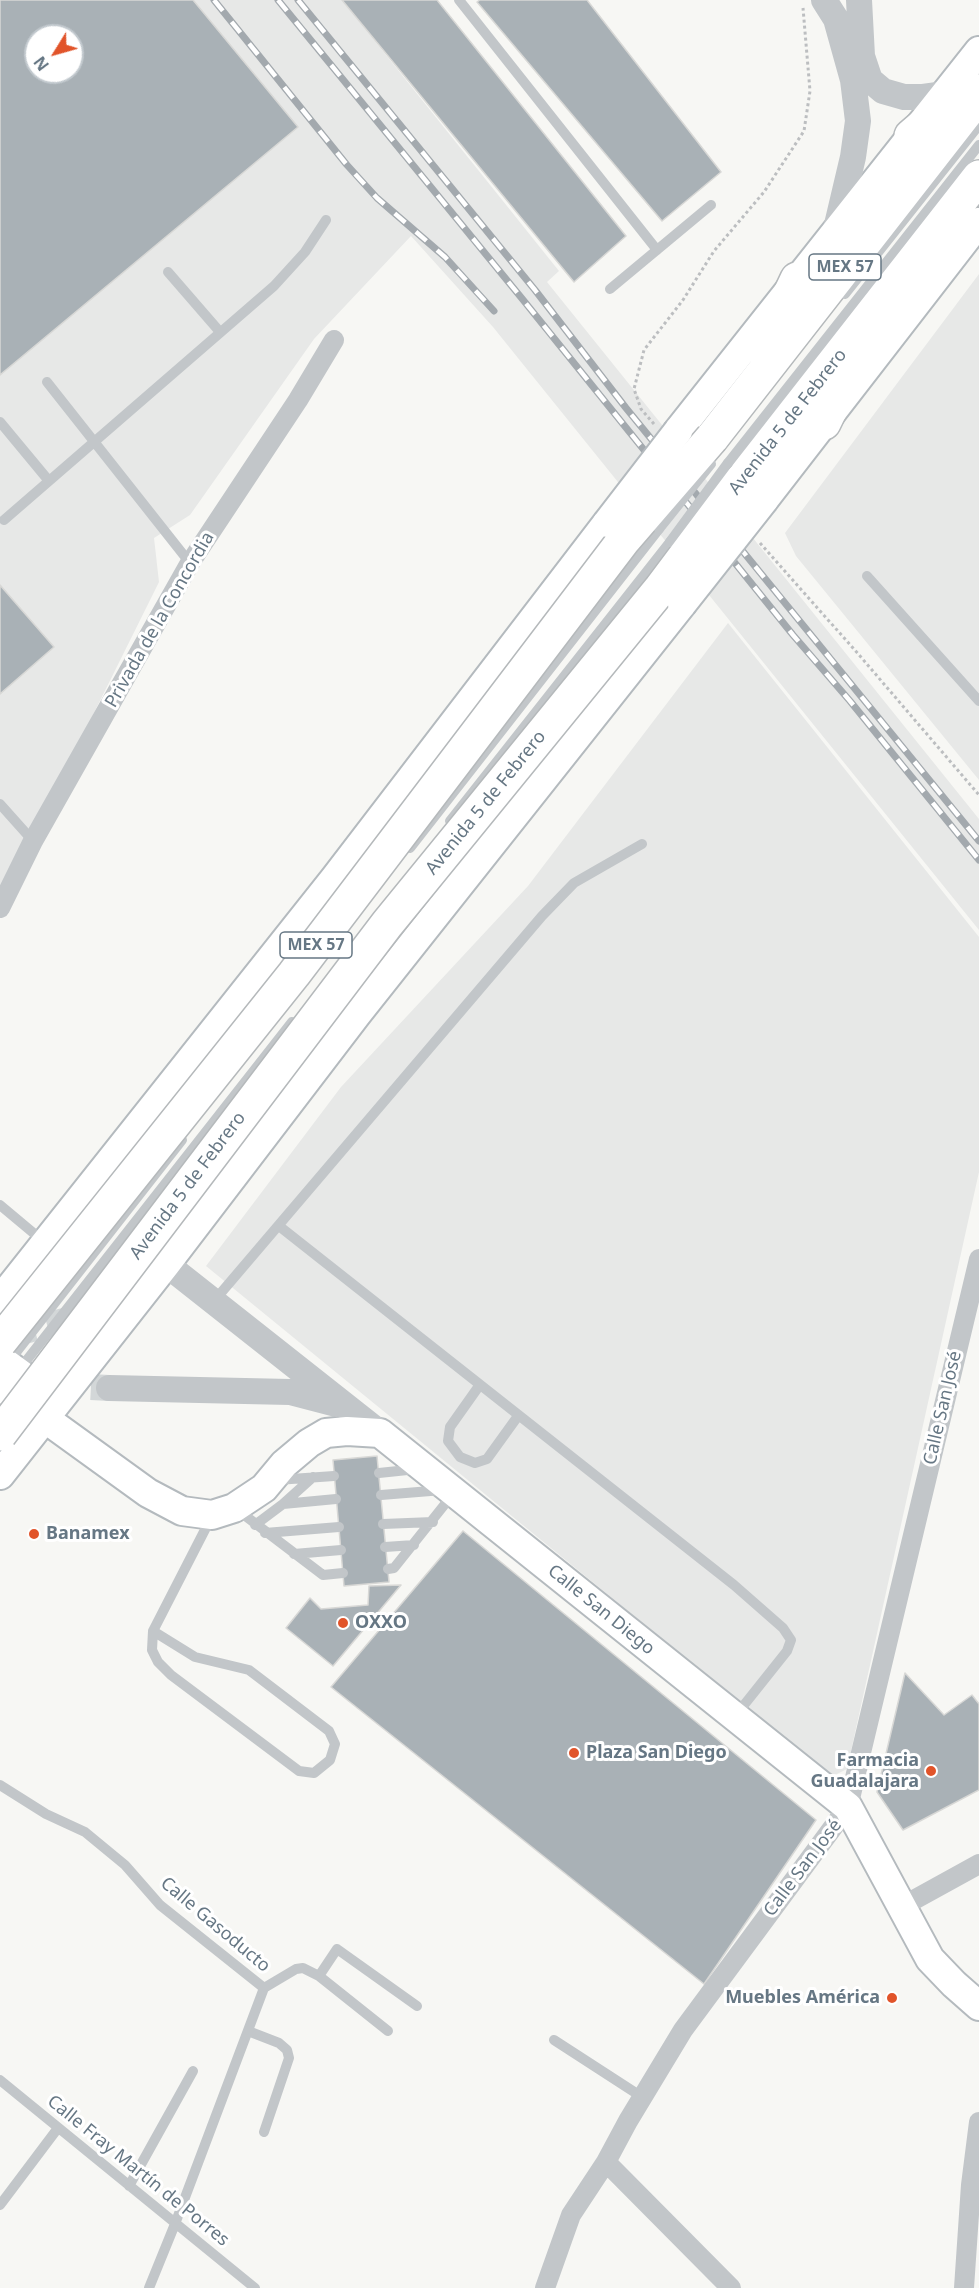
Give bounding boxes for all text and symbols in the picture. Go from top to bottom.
north arrow [24,24,84,84]
text: N [29,52,54,75]
road number: MEX 57 [809,254,881,280]
street label: Avenida 5 de Febrero [724,345,852,499]
street label: Privada de la Concordia [101,528,219,712]
street label: Avenida 5 de Febrero [421,727,551,879]
road number: MEX 57 [280,932,352,958]
street label: Avenida 5 de Febrero [125,1108,251,1264]
street label: Calle San José [919,1349,967,1467]
place label: Banamex [46,1523,130,1545]
marker: Banamex [27,1527,41,1541]
street label: Calle San Diego [543,1560,659,1660]
place label: OXXO [355,1612,407,1634]
marker: OXXO [336,1616,350,1630]
place label: Plaza San Diego [586,1742,727,1764]
marker: Plaza San Diego [567,1746,581,1760]
place label: Farmacia Guadalajara [811,1750,919,1792]
marker: Farmacia Guadalajara [924,1764,938,1778]
street label: Calle San José [759,1815,847,1921]
street label: Calle Gasoducto [156,1873,274,1977]
place label: Muebles América [725,1987,880,2009]
marker: Muebles América [885,1991,899,2005]
street label: Calle Fray Martín de Porres [43,2091,233,2251]

